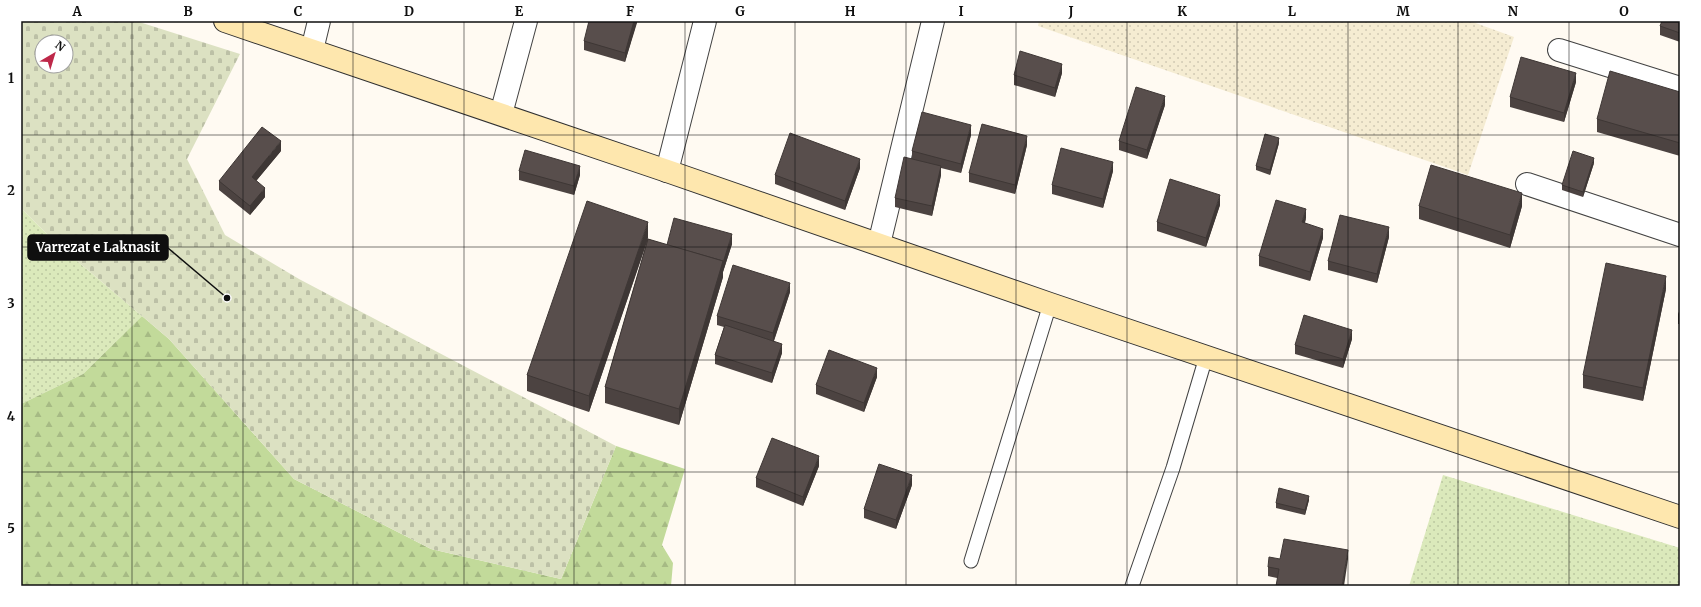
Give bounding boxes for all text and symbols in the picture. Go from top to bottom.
text: A [71,3,82,20]
text: B [183,3,193,20]
text: C [294,3,303,20]
text: D [404,3,414,20]
text: E [515,3,524,20]
text: F [626,3,634,20]
text: G [735,3,745,20]
text: H [845,3,856,20]
text: I [958,3,964,20]
text: J [1067,3,1074,20]
text: K [1177,3,1187,20]
text: L [1288,3,1297,20]
text: M [1396,3,1410,20]
text: N [1508,3,1519,20]
text: O [1619,3,1629,20]
north arrow [34,34,74,74]
text: N [52,38,68,54]
text: 1 [8,70,14,87]
text: 2 [7,182,15,199]
callout: Varrezat e Laknasit [28,235,168,260]
text: Varrezat e Laknasit [35,239,161,256]
text: 3 [7,295,15,312]
text: 4 [7,408,16,425]
text: 5 [7,520,15,537]

